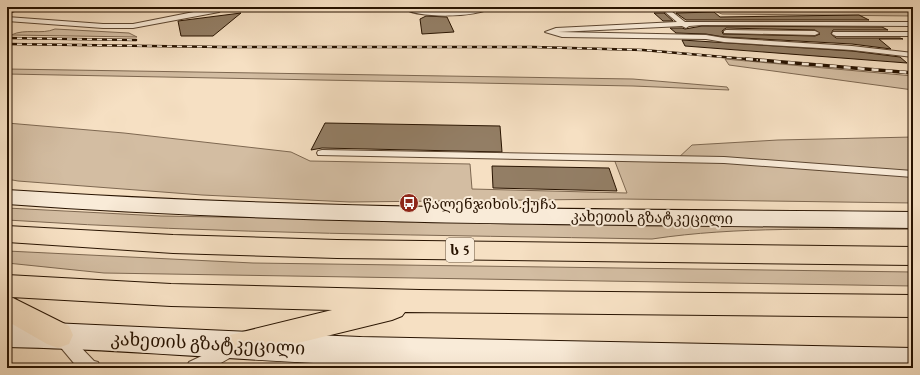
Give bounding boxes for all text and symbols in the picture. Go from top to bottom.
bus stop icon: წალენჯიხის ქუჩა [398,192,420,214]
place label: წალენჯიხის ქუჩა [423,194,557,213]
street label: კახეთის გზატკეცილი [571,206,733,228]
road number: ს 5 [446,238,474,262]
street label: კახეთის გზატკეცილი [110,326,306,360]

